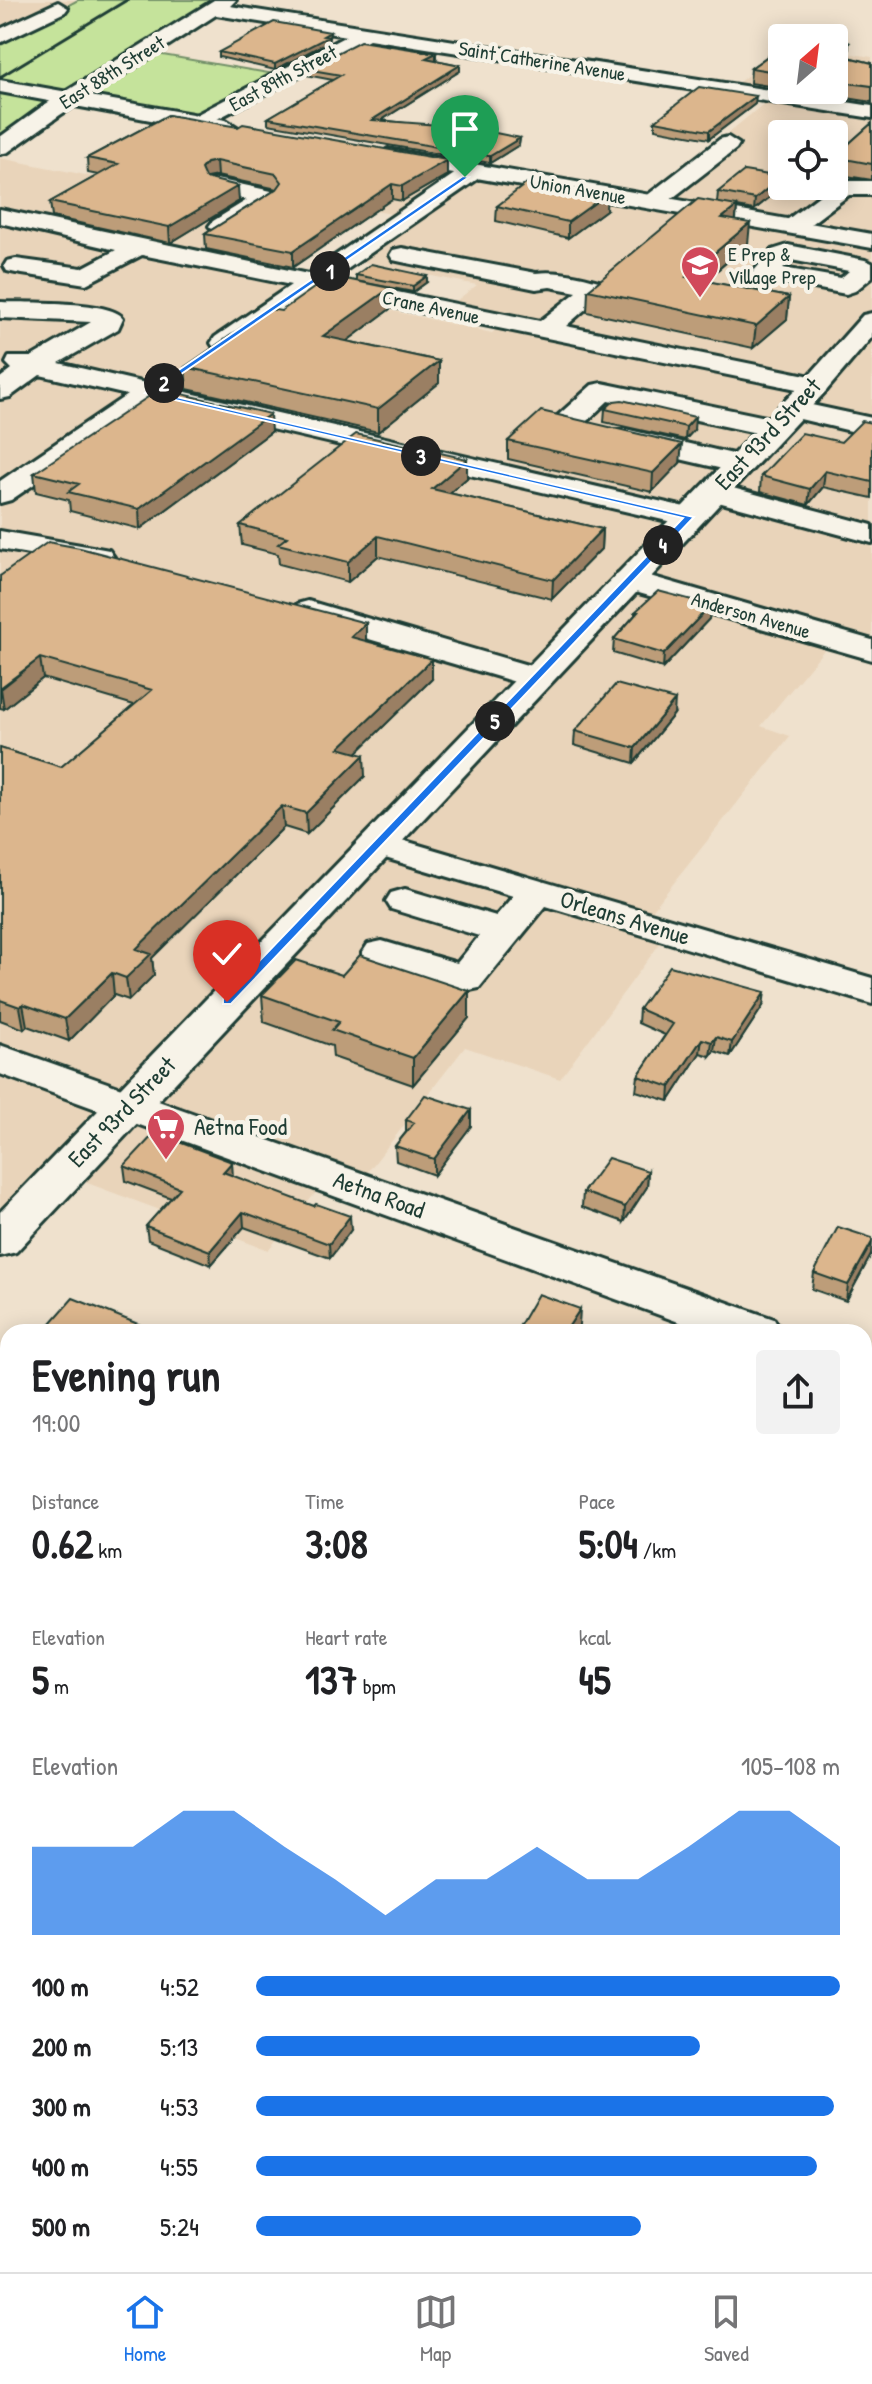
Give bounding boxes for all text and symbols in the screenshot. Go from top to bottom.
north arrow [768,24,848,104]
map controls [768,24,848,200]
street label: East 88th Street [54,28,171,115]
street label: Saint Catherine Avenue [457,34,627,87]
street label: East 89th Street [224,37,342,117]
pin [431,95,499,177]
icon: arrive [443,107,487,151]
button: locate [768,120,848,200]
street label: Union Avenue [528,167,628,210]
place label: E Prep & Village Prep [728,240,816,290]
school or university icon: E Prep & Village Prep [679,244,721,299]
pin: 1 [310,251,350,291]
text: 1 [326,256,334,286]
street label: Crane Avenue [380,283,482,330]
pin: 2 [144,363,184,403]
text: 2 [159,368,169,398]
street label: East 93rd Street [707,370,828,496]
pin: 3 [401,436,441,476]
text: 3 [416,441,426,471]
pin: 4 [643,525,683,565]
text: 4 [659,530,667,560]
street label: Anderson Avenue [689,585,814,644]
pin: 5 [475,701,515,741]
text: 5 [490,706,500,736]
street label: Orleans Avenue [556,882,695,952]
pin [193,920,261,1002]
icon: check [205,932,249,976]
street label: East 93rd Street [60,1048,183,1174]
supermarket icon: Aetna Food [145,1106,187,1161]
place label: Aetna Food [194,1110,287,1142]
street label: Aetna Road [329,1163,429,1225]
text: Evening run [32,1345,220,1405]
button: share [756,1350,840,1434]
text: 19:00 [32,1405,80,1440]
text: Distance [32,1486,99,1516]
text: Time [305,1486,344,1516]
text: Pace [579,1486,615,1516]
text: 0.62 [32,1516,93,1570]
text: 3:08 [305,1516,368,1570]
text: 5:04 [579,1516,638,1570]
text: km [93,1535,122,1565]
text: /km [638,1535,676,1565]
text: Elevation [32,1622,105,1652]
text: Heart rate [305,1622,388,1652]
text: kcal [579,1622,611,1652]
text: 5 [32,1652,49,1706]
text: 137 [305,1652,358,1706]
text: 45 [579,1652,611,1706]
text: m [49,1671,69,1701]
text: bpm [358,1671,396,1701]
text: Elevation [32,1748,118,1783]
text: 105–108 m [741,1748,840,1783]
text: 100 m [32,1969,88,2004]
text: 4:52 [160,1969,199,2004]
text: 200 m [32,2029,91,2064]
text: 5:13 [160,2029,198,2064]
text: 300 m [32,2089,91,2124]
text: 4:53 [160,2089,198,2124]
text: 400 m [32,2149,89,2184]
text: 4:55 [160,2149,198,2184]
text: 500 m [32,2209,90,2244]
text: 5:24 [160,2209,199,2244]
tab: Home [123,2290,167,2368]
tab: Map [414,2290,458,2368]
tab: Saved [704,2290,749,2368]

